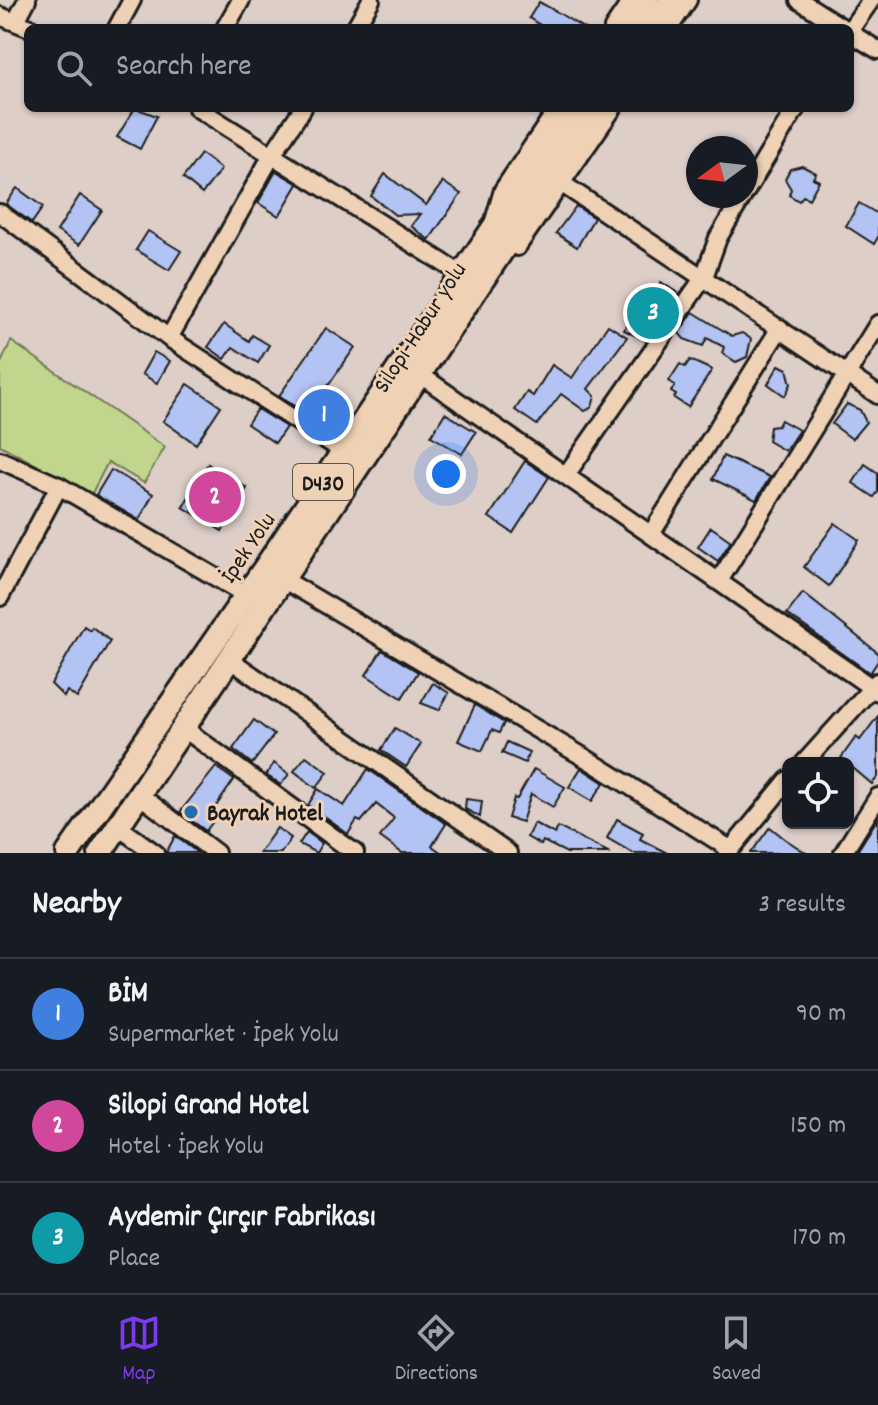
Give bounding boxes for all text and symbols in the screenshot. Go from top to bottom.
search box [24,24,854,112]
icon: search [52,46,96,90]
text: Search here [116,47,252,90]
north arrow [686,136,758,208]
street label: Silopi-Habur yolu [366,256,477,401]
pin: 3 [627,283,679,343]
pin: 1 [298,385,350,445]
your location [426,454,466,494]
road number: D430 [293,464,353,500]
pin: 2 [189,467,241,527]
street label: İpek Yolu [213,506,286,591]
map controls [782,757,854,829]
button: locate [782,757,854,829]
place label: Bayrak Hotel [207,798,323,832]
marker: Bayrak Hotel [182,803,200,821]
text: Nearby [32,881,121,930]
text: 3 results [759,887,846,924]
text: BİM [108,974,148,1017]
text: 1 [55,996,61,1033]
text: 90 m [796,996,846,1033]
text: Supermarket · İpek Yolu [108,1017,339,1054]
text: Silopi Grand Hotel [108,1086,309,1129]
text: 2 [52,1108,64,1145]
text: 150 m [790,1108,846,1145]
text: Hotel · İpek Yolu [108,1129,264,1166]
text: Aydemir Çırçır Fabrikası [108,1198,376,1241]
text: 3 [52,1220,64,1257]
text: 170 m [792,1220,846,1257]
text: Place [108,1241,160,1278]
tab: Map [117,1311,161,1390]
tab: Directions [395,1311,478,1390]
tab: Saved [712,1311,761,1390]

